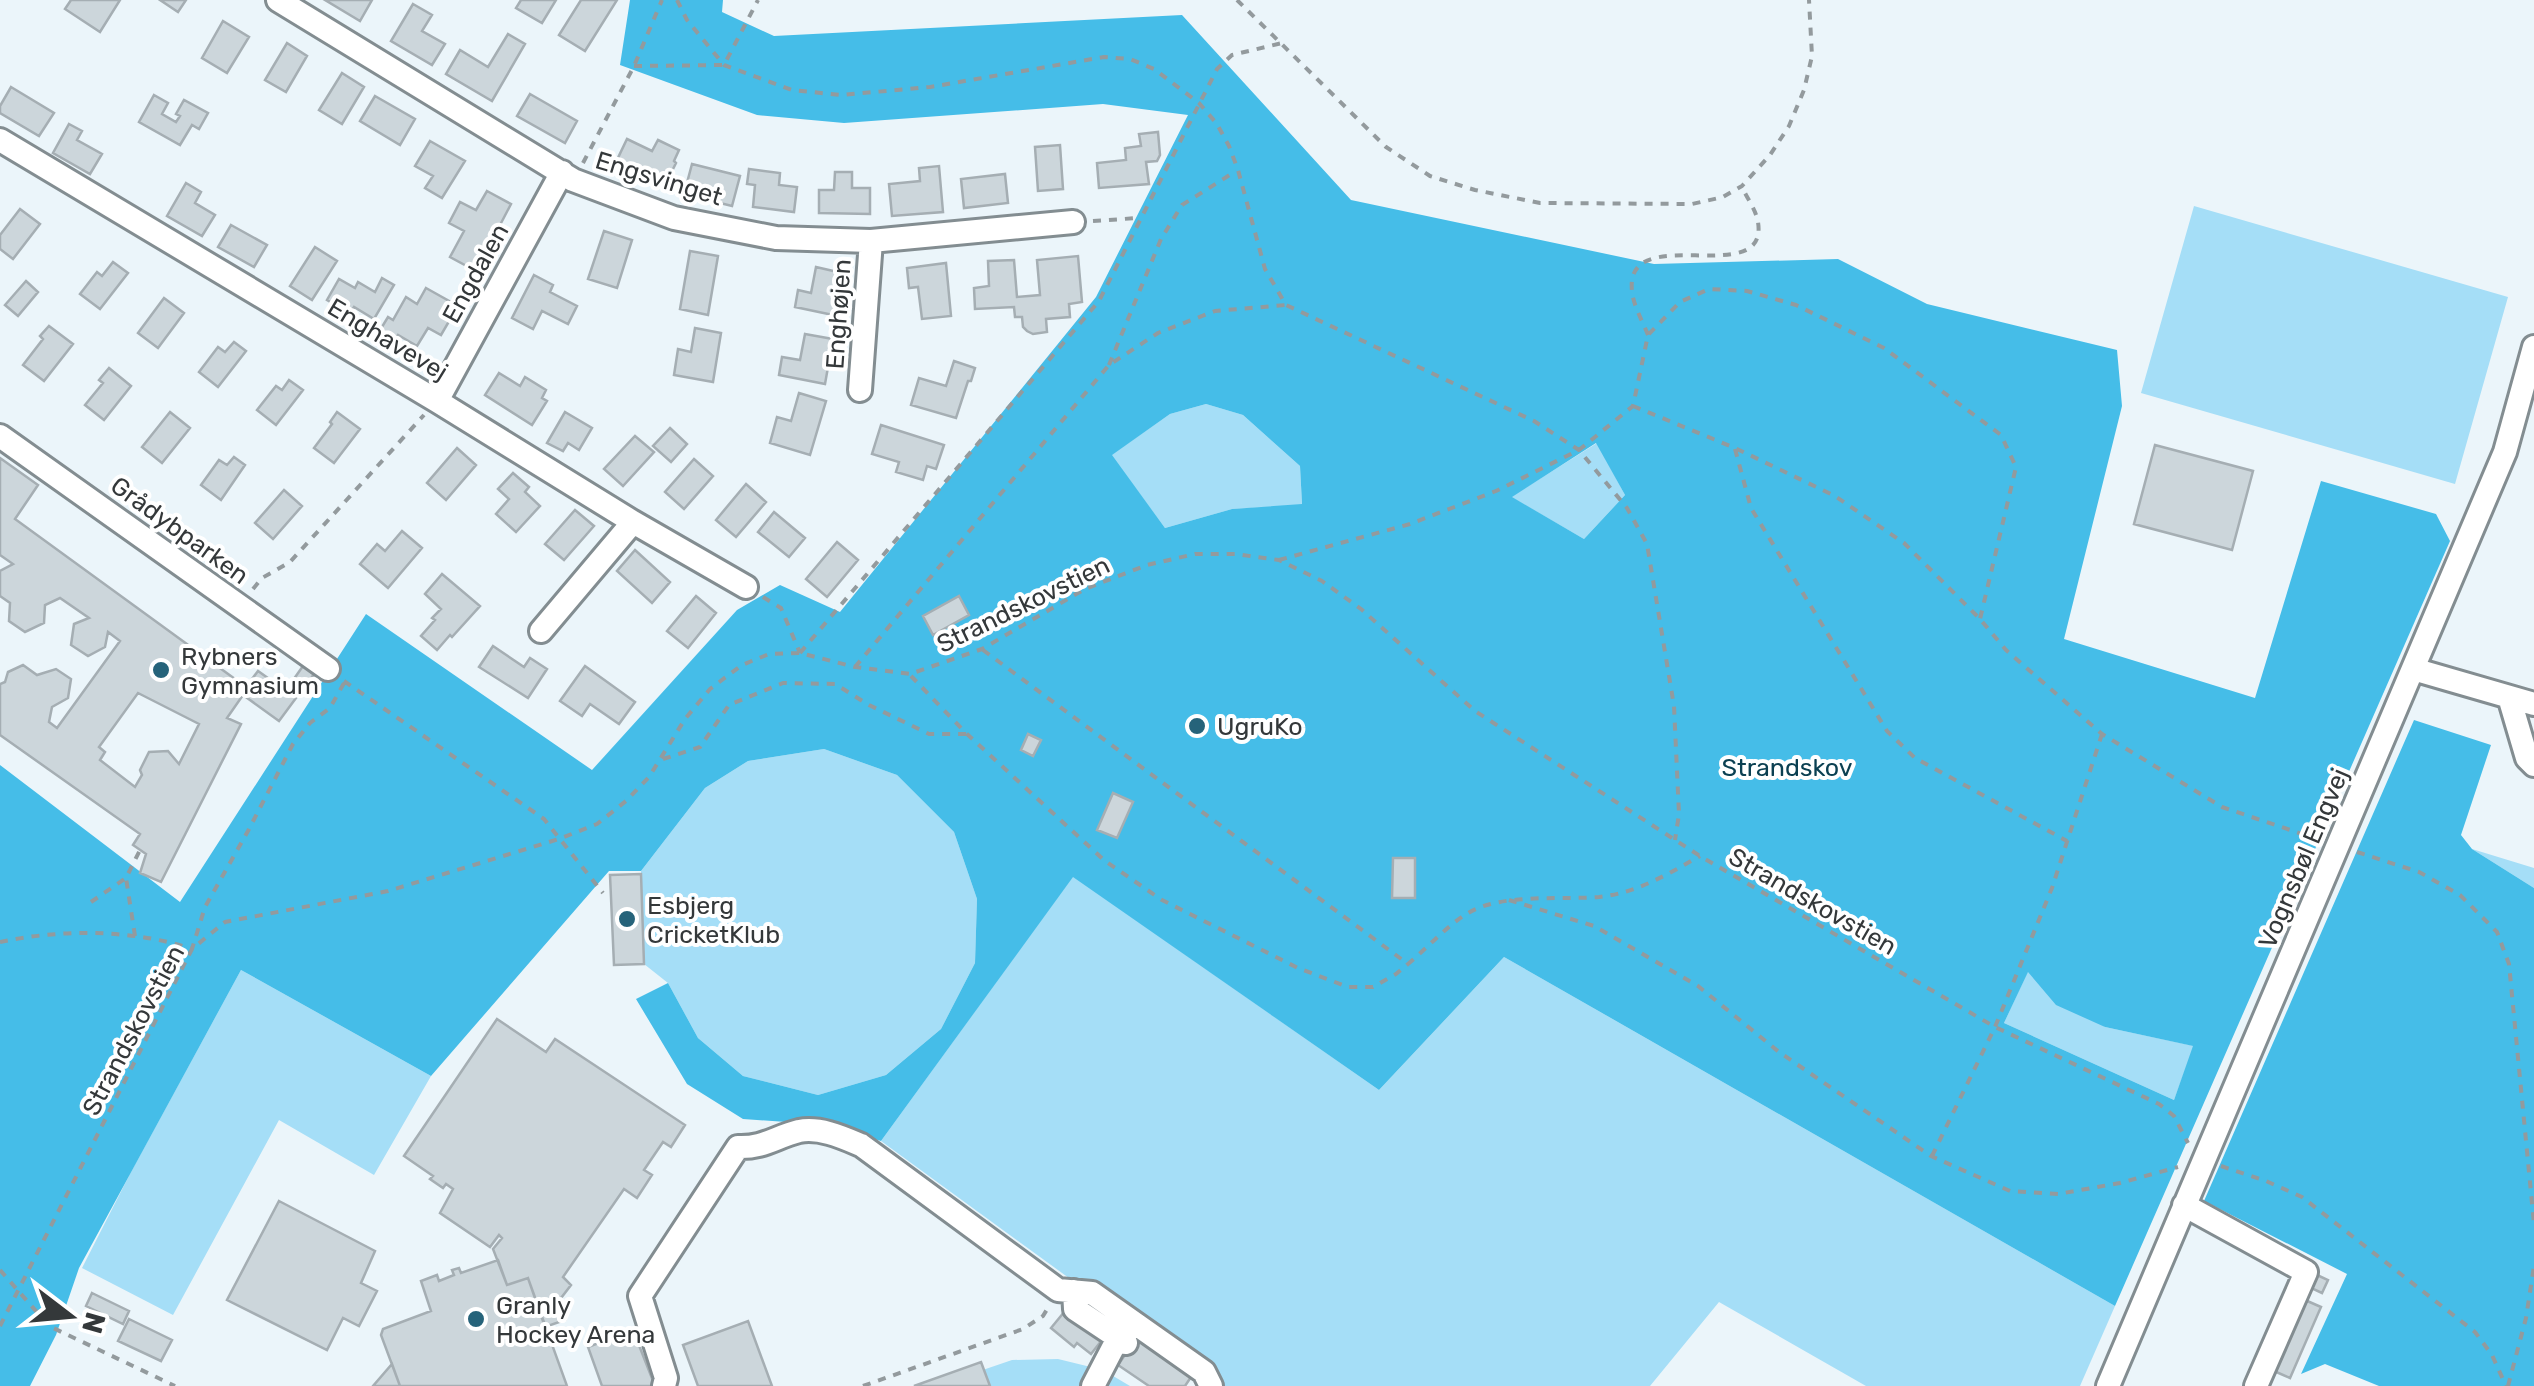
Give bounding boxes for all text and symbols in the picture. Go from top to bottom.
street label: Engsvinget [592,145,726,212]
street label: Engdalen [436,218,515,328]
street label: Enghøjen [820,258,857,370]
street label: Enghavevej [323,292,453,387]
street label: Grådybparken [105,471,254,590]
street label: Strandskovstien [932,550,1114,659]
place label: Rybners Gymnasium [181,642,319,700]
marker: Rybners Gymnasium [150,659,172,681]
place label: UgruKo [1217,712,1303,741]
marker: UgruKo [1186,715,1208,737]
park label: Strandskov [1721,753,1853,782]
street label: Vognsbøl Engvej [2252,764,2354,953]
street label: Strandskovstien [1724,842,1902,961]
place label: Esbjerg CricketKlub [647,891,780,949]
marker: Esbjerg CricketKlub [616,908,638,930]
street label: Strandskovstien [76,940,190,1120]
north arrow [20,1266,120,1366]
place label: Granly Hockey Arena [496,1291,655,1349]
marker: Granly Hockey Arena [465,1308,487,1330]
text: N [75,1309,112,1337]

